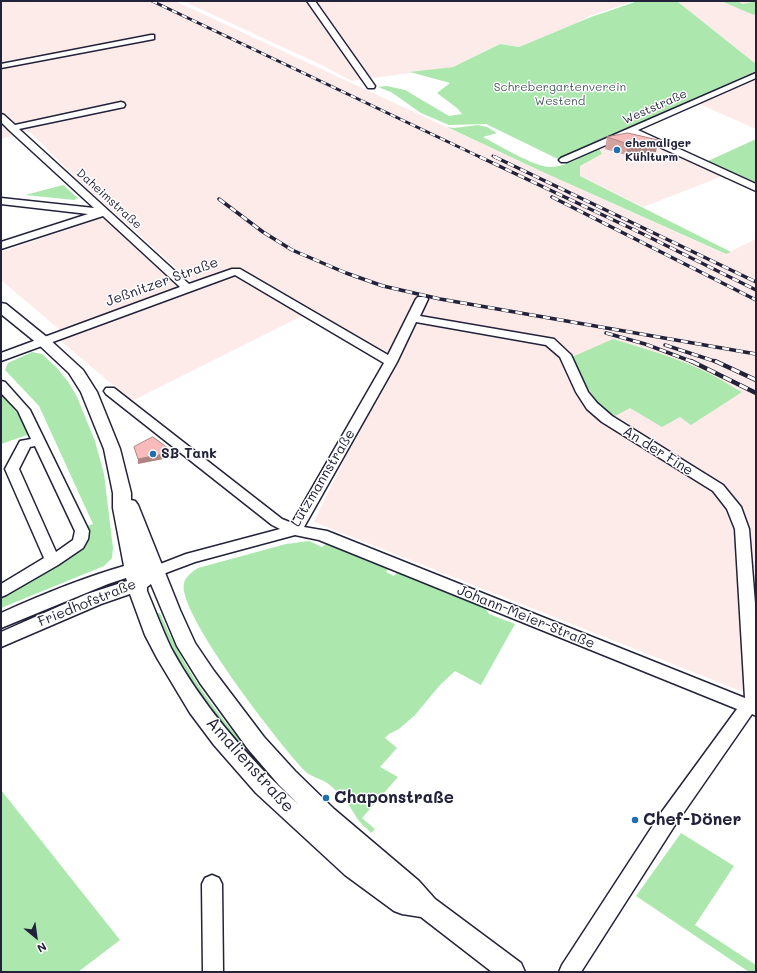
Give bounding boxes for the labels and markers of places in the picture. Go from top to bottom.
place label: ehemaliger Kühlturm [625,136,691,164]
marker: ehemaliger Kühlturm [612,145,622,155]
place label: SB Tank [161,446,217,462]
marker: SB Tank [148,449,158,459]
place label: Chaponstraße [334,788,454,808]
marker: Chaponstraße [321,793,331,803]
place label: Chef-Döner [643,810,741,830]
marker: Chef-Döner [630,815,640,825]

